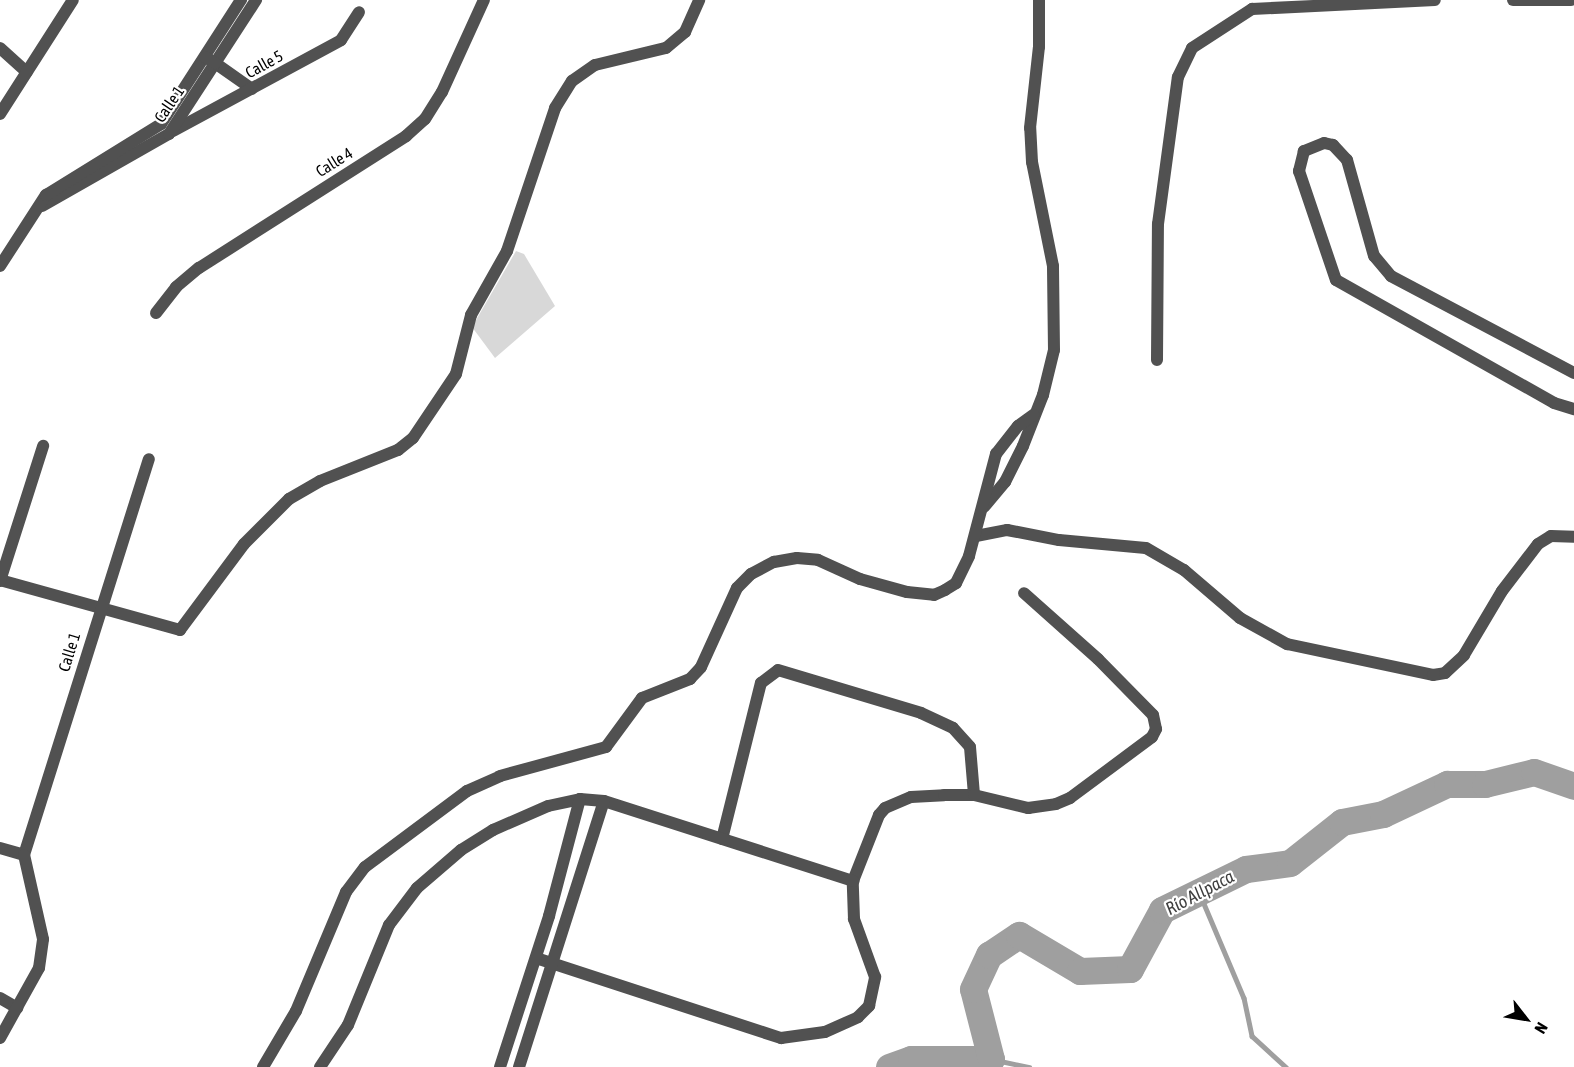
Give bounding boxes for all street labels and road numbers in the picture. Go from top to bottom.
street label: Calle 5 [242,46,286,82]
street label: Calle 1 [150,82,188,126]
street label: Calle 4 [312,143,356,181]
street label: Calle 1 [54,630,84,674]

